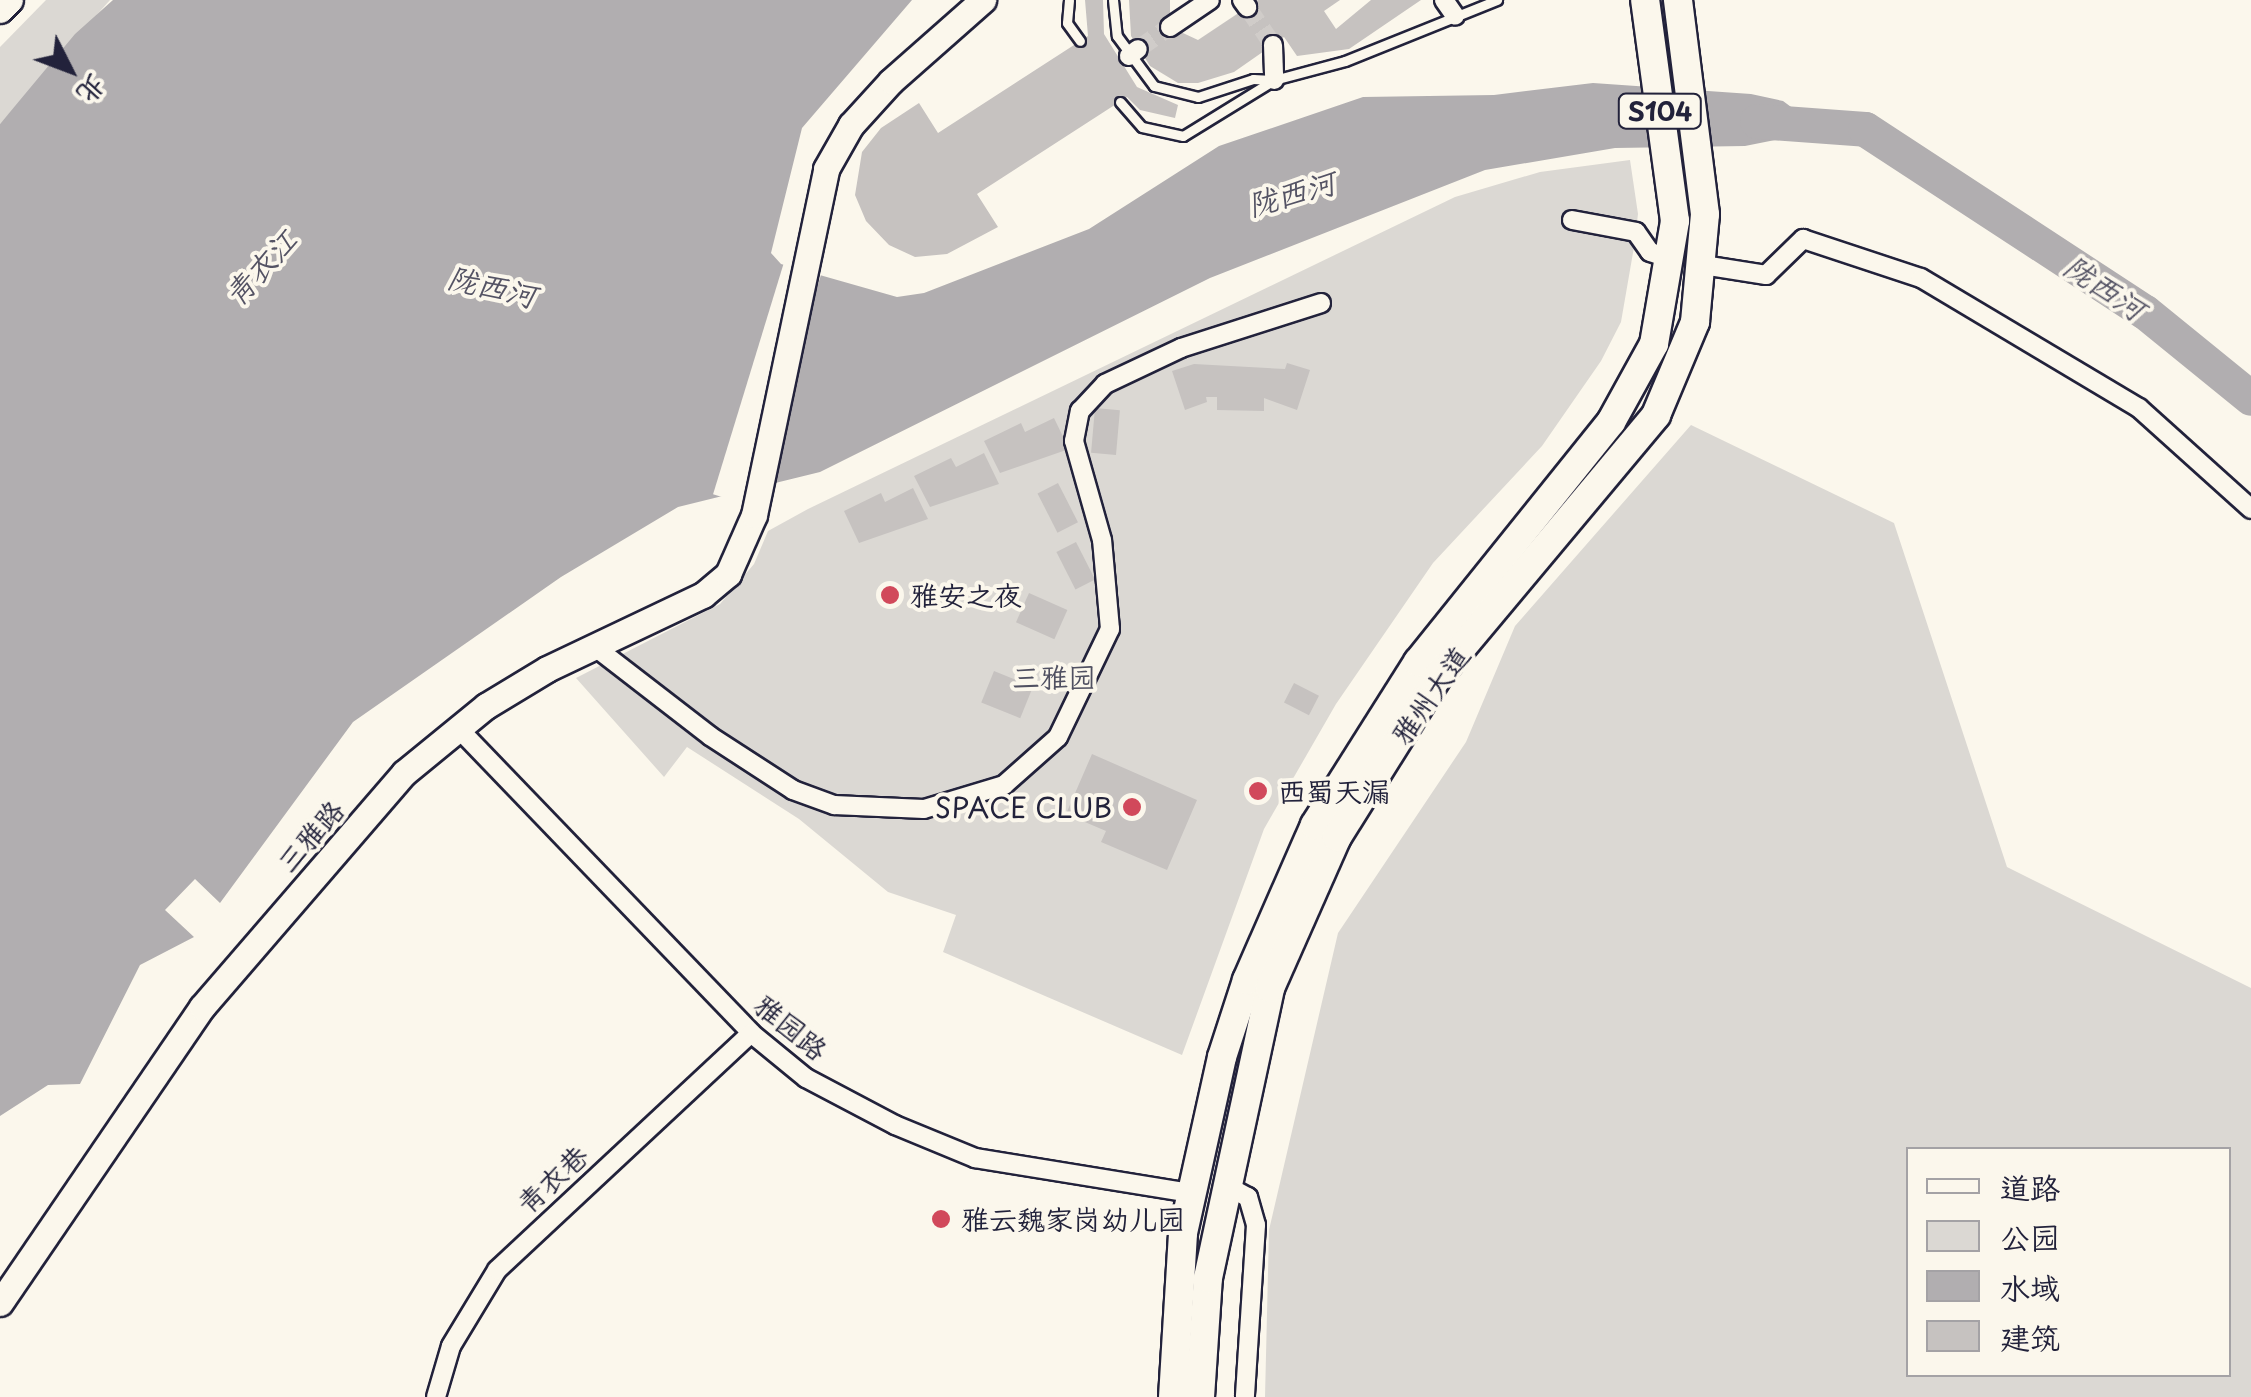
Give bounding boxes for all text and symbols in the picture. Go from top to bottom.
north arrow [20,20,120,120]
text: 北 [67,66,118,115]
road number: S104 [1618,91,1702,131]
water label: 陇西河 [1243,163,1339,223]
water label: 青衣江 [216,222,304,312]
water label: 陇西河 [2058,247,2152,327]
water label: 陇西河 [444,258,540,314]
place label: 雅安之夜 [910,578,1022,612]
marker: 雅安之夜 [879,584,901,606]
street label: 雅州大道 [1384,639,1476,751]
park label: 三雅园 [1012,660,1096,694]
place label: 西蜀天漏 [1278,774,1390,808]
marker: 西蜀天漏 [1247,780,1269,802]
place label: SPACE CLUB [933,790,1112,824]
street label: 三雅路 [270,793,350,879]
marker: SPACE CLUB [1121,796,1143,818]
street label: 雅园路 [748,988,834,1066]
street label: 青衣巷 [510,1138,594,1220]
legend [1906,1147,2231,1377]
text: 道路 [2000,1164,2060,1209]
place label: 雅云魏家岗幼儿园 [961,1202,1185,1236]
marker: 雅云魏家岗幼儿园 [930,1208,952,1230]
text: 公园 [2000,1214,2060,1259]
text: 水域 [2000,1264,2060,1309]
text: 建筑 [2000,1314,2060,1359]

